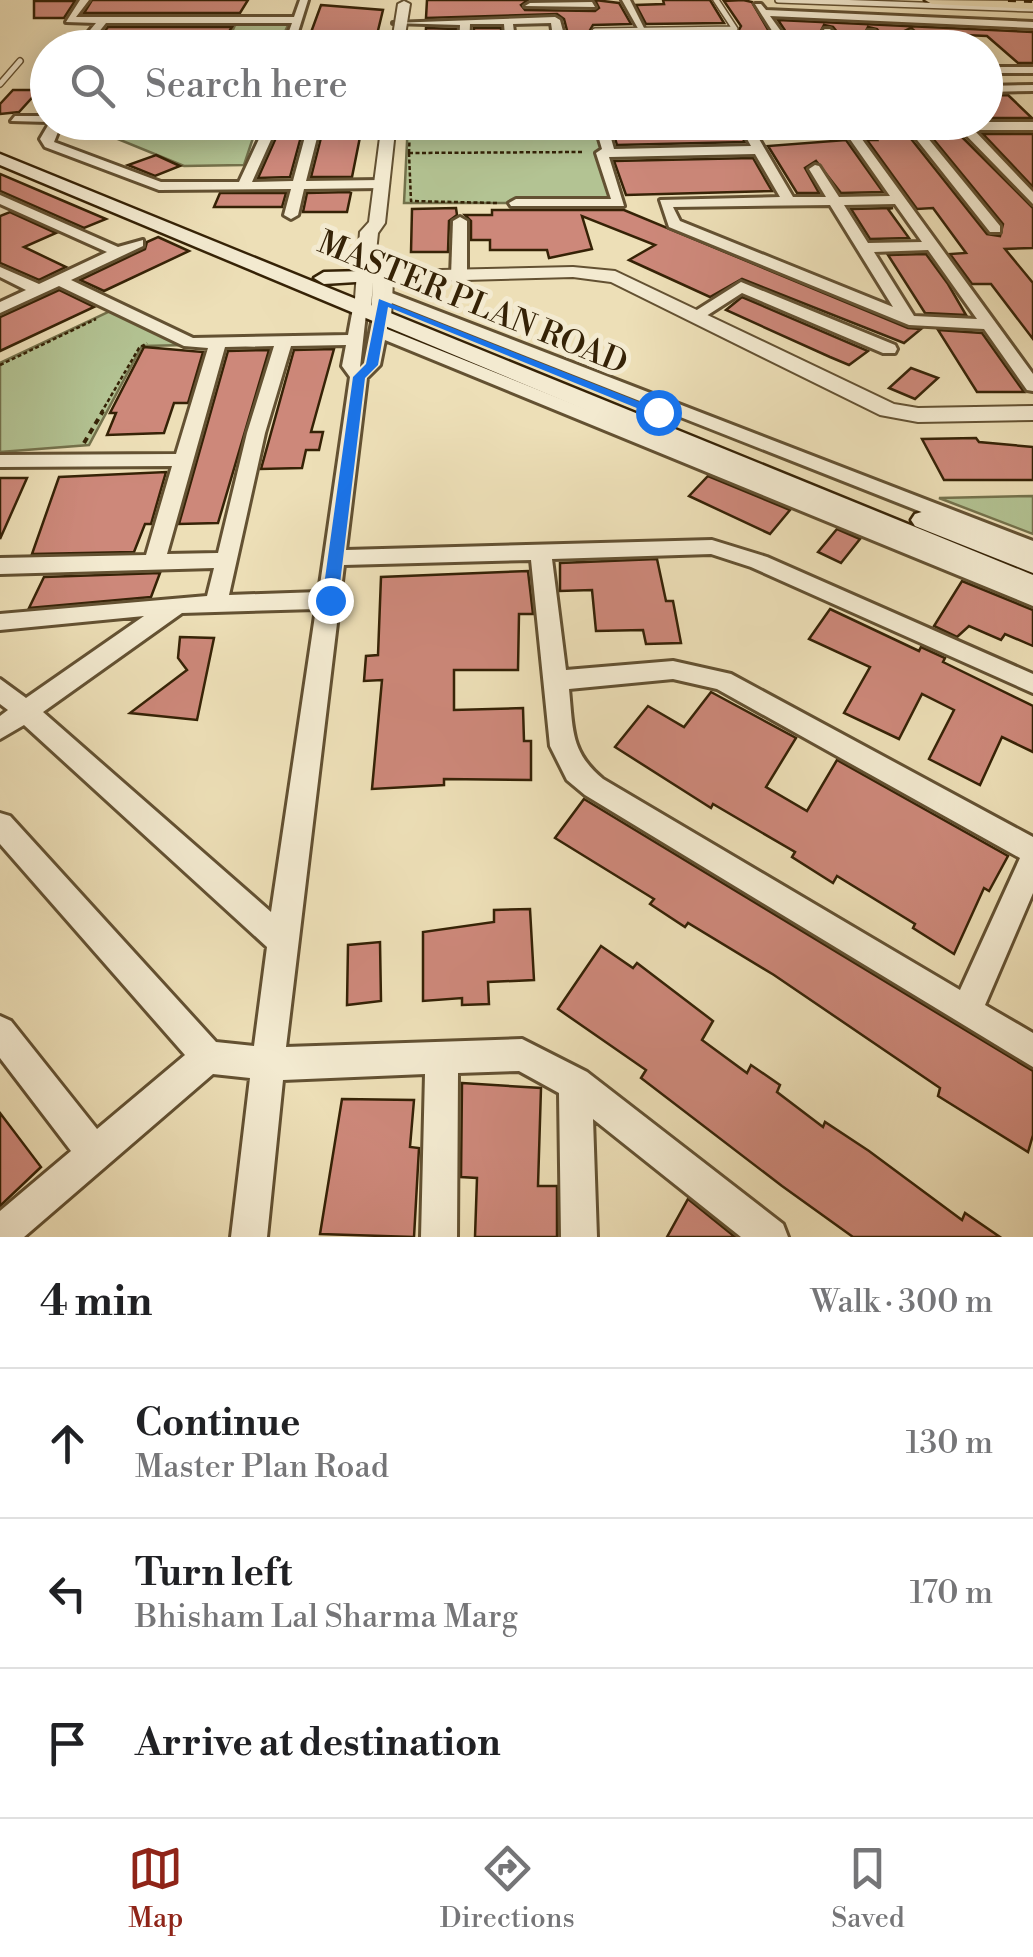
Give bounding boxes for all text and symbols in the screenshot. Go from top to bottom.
search box [30,30,1003,140]
icon: search [65,58,120,113]
text: Search here [145,62,348,109]
street label: MASTER PLAN ROAD [312,223,633,383]
route start [636,390,682,436]
route end [308,578,354,624]
text: 4 min [40,1276,152,1329]
text: Walk · 300 m [810,1282,993,1322]
text: Continue [135,1400,300,1447]
icon: ahead [40,1416,95,1471]
text: 130 m [906,1423,993,1463]
text: Master Plan Road [135,1447,389,1487]
text: Turn left [135,1550,292,1597]
icon: left [40,1566,95,1621]
text: 170 m [910,1573,993,1613]
text: Bhisham Lal Sharma Marg [135,1597,518,1637]
icon: arrive [40,1716,95,1771]
text: Arrive at destination [135,1720,501,1767]
tab: Map [128,1841,183,1936]
tab: Directions [440,1841,575,1936]
tab: Saved [831,1841,905,1936]

